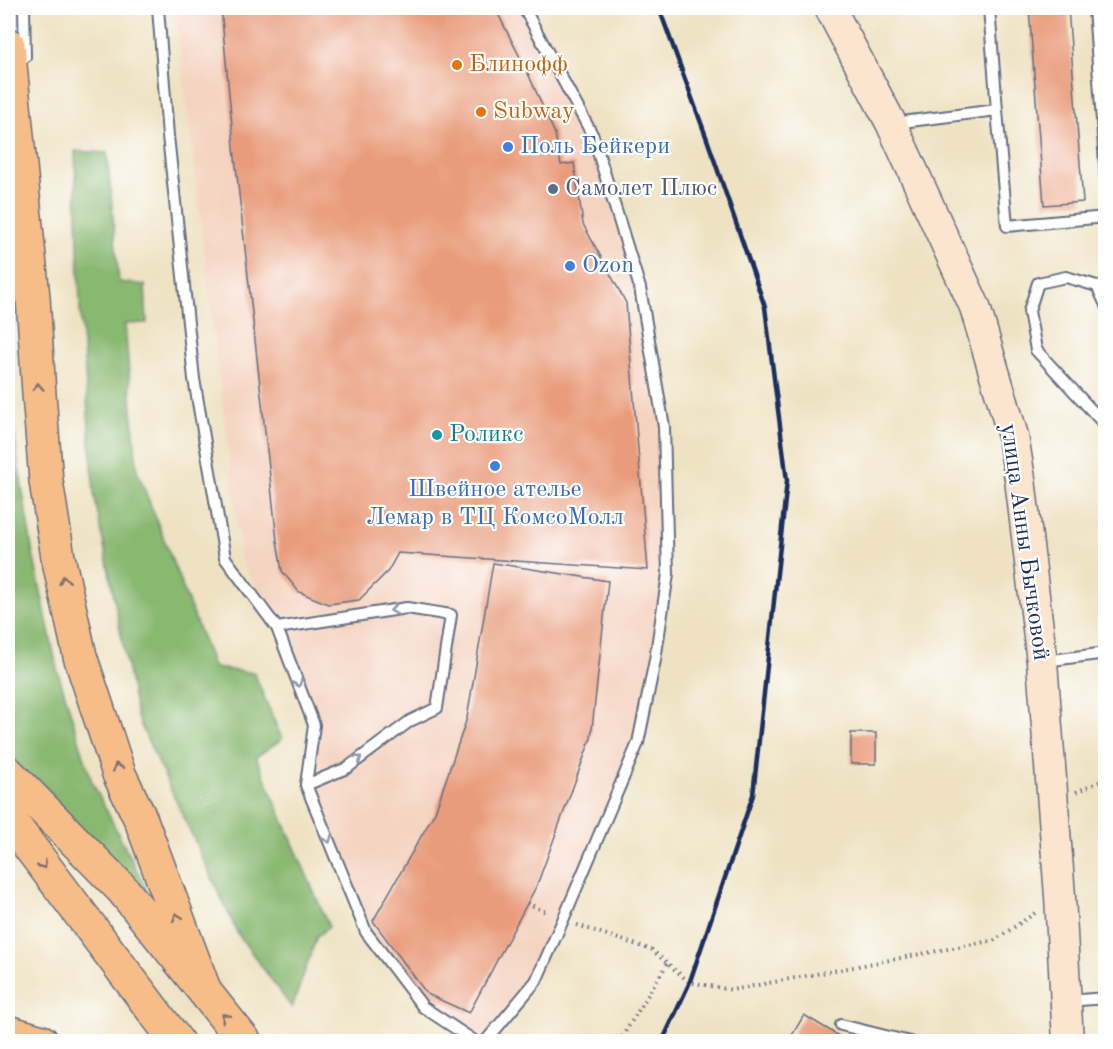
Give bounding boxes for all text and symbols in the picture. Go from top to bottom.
place label: Блинофф [469,53,568,77]
marker: Блинофф [450,58,464,72]
place label: Subway [493,100,575,124]
marker: Subway [474,105,488,119]
place label: Поль Бейкери [520,135,670,159]
marker: Поль Бейкери [501,140,515,154]
place label: Самолет Плюс [565,177,717,201]
marker: Самолет Плюс [546,182,560,196]
place label: Ozon [582,254,634,278]
marker: Ozon [563,259,577,273]
one-way arrow [32,382,45,391]
street label: улица Анны Бычковой [995,422,1053,662]
place label: Роликс [449,423,523,447]
marker: Роликс [430,428,444,442]
marker: Швейное ателье Лемар в ТЦ КомсоМолл [488,459,502,473]
place label: Швейное ателье Лемар в ТЦ КомсоМолл [366,478,624,530]
one-way arrow [58,575,71,585]
one-way arrow [389,604,398,616]
one-way arrow [291,677,303,688]
one-way arrow [352,756,363,767]
one-way arrow [111,762,124,773]
one-way arrow [321,833,333,844]
one-way arrow [35,858,46,869]
one-way arrow [172,912,184,923]
one-way arrow [221,1012,232,1023]

